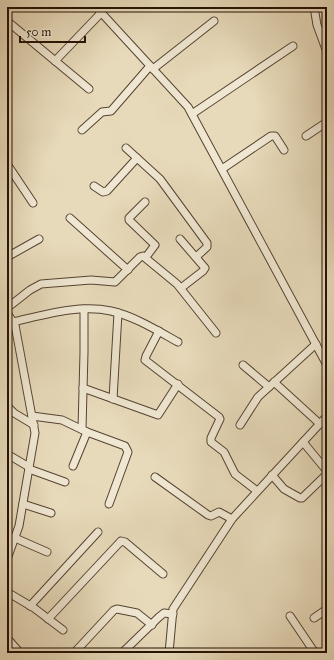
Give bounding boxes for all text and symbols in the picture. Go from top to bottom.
scale bar [20,18,85,44]
text: 50 m [26,25,51,39]

